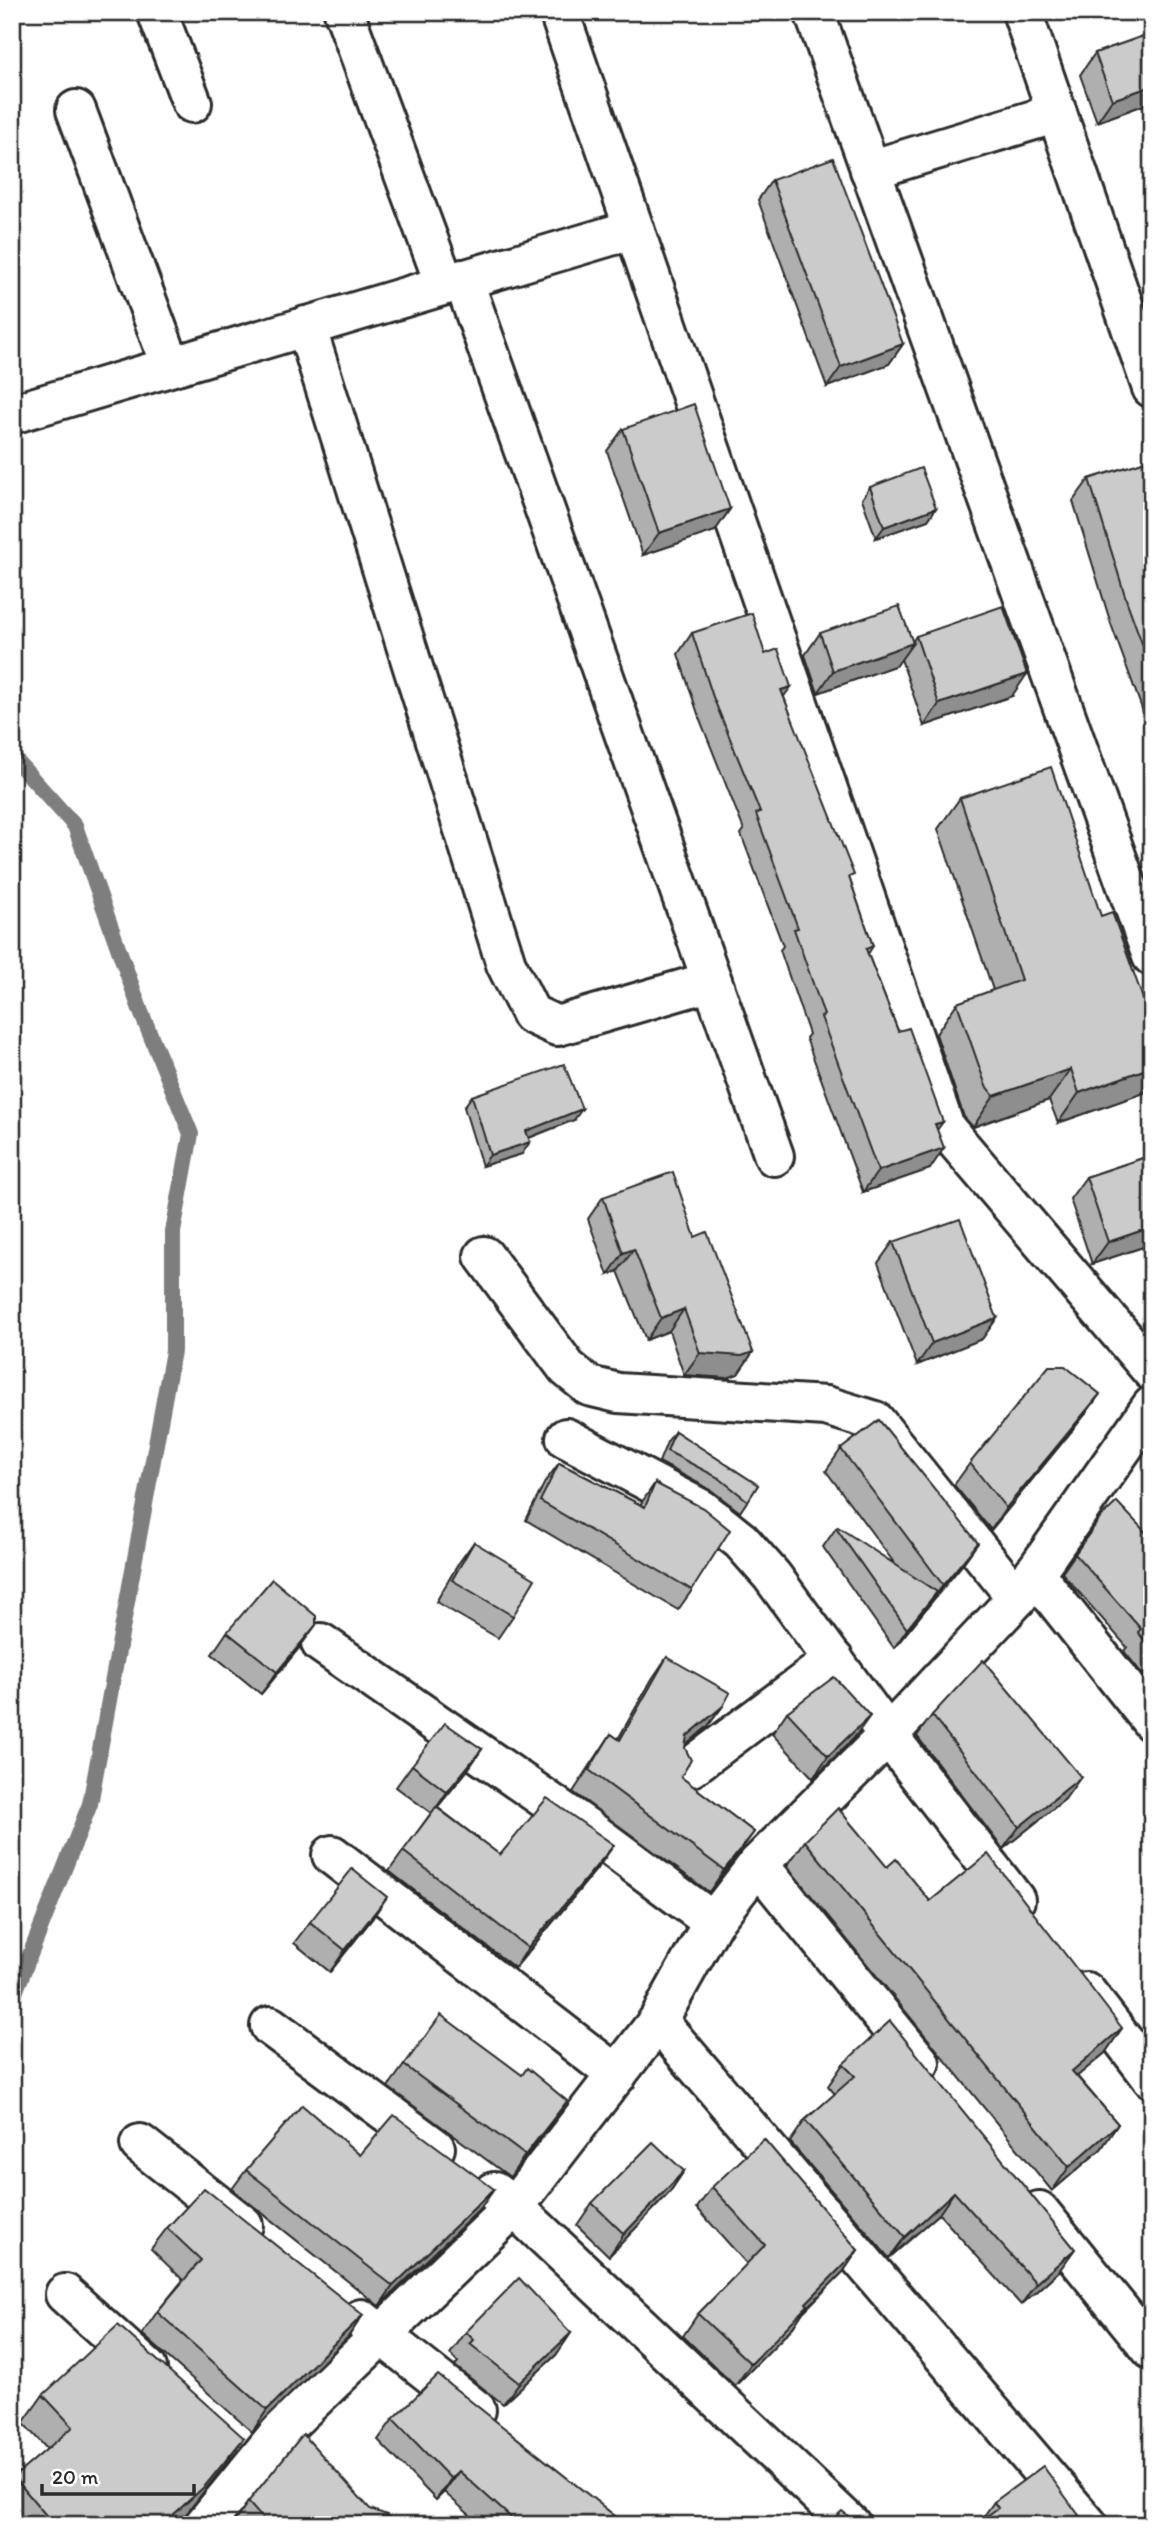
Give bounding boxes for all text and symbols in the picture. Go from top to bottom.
scale bar [42,2453,194,2497]
text: 20 m [52,2464,99,2489]

